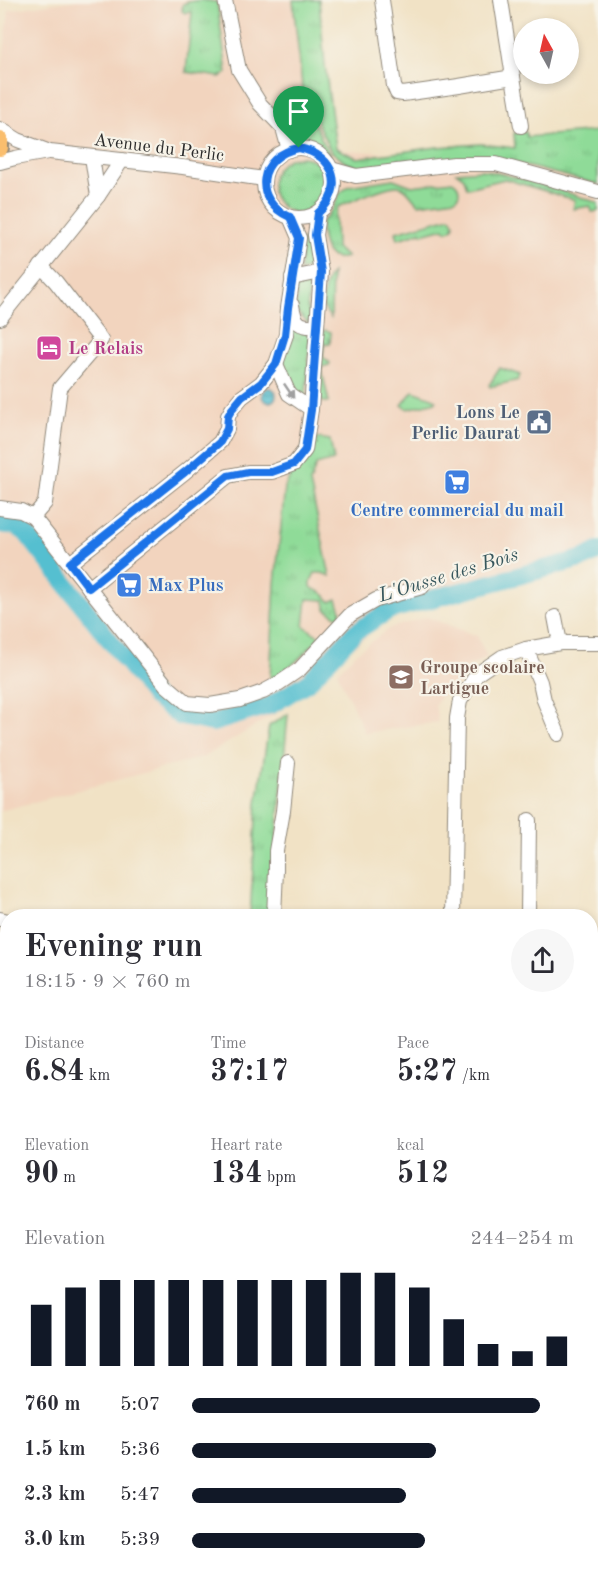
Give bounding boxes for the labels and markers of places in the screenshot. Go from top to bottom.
pin [273,86,324,148]
hotel icon: Le Relais [34,333,64,363]
place label: Le Relais [68,340,143,358]
place label: Lons Le Perlic Daurat [411,404,520,443]
public building icon: Lons Le Perlic Daurat [524,407,554,437]
supermarket icon: Centre commercial du mail [442,467,472,497]
place label: Centre commercial du mail [350,502,564,520]
supermarket icon: Max Plus [114,570,144,600]
place label: Max Plus [148,577,224,595]
place label: Groupe scolaire Lartigue [420,659,545,698]
school or university icon: Groupe scolaire Lartigue [386,662,416,692]

